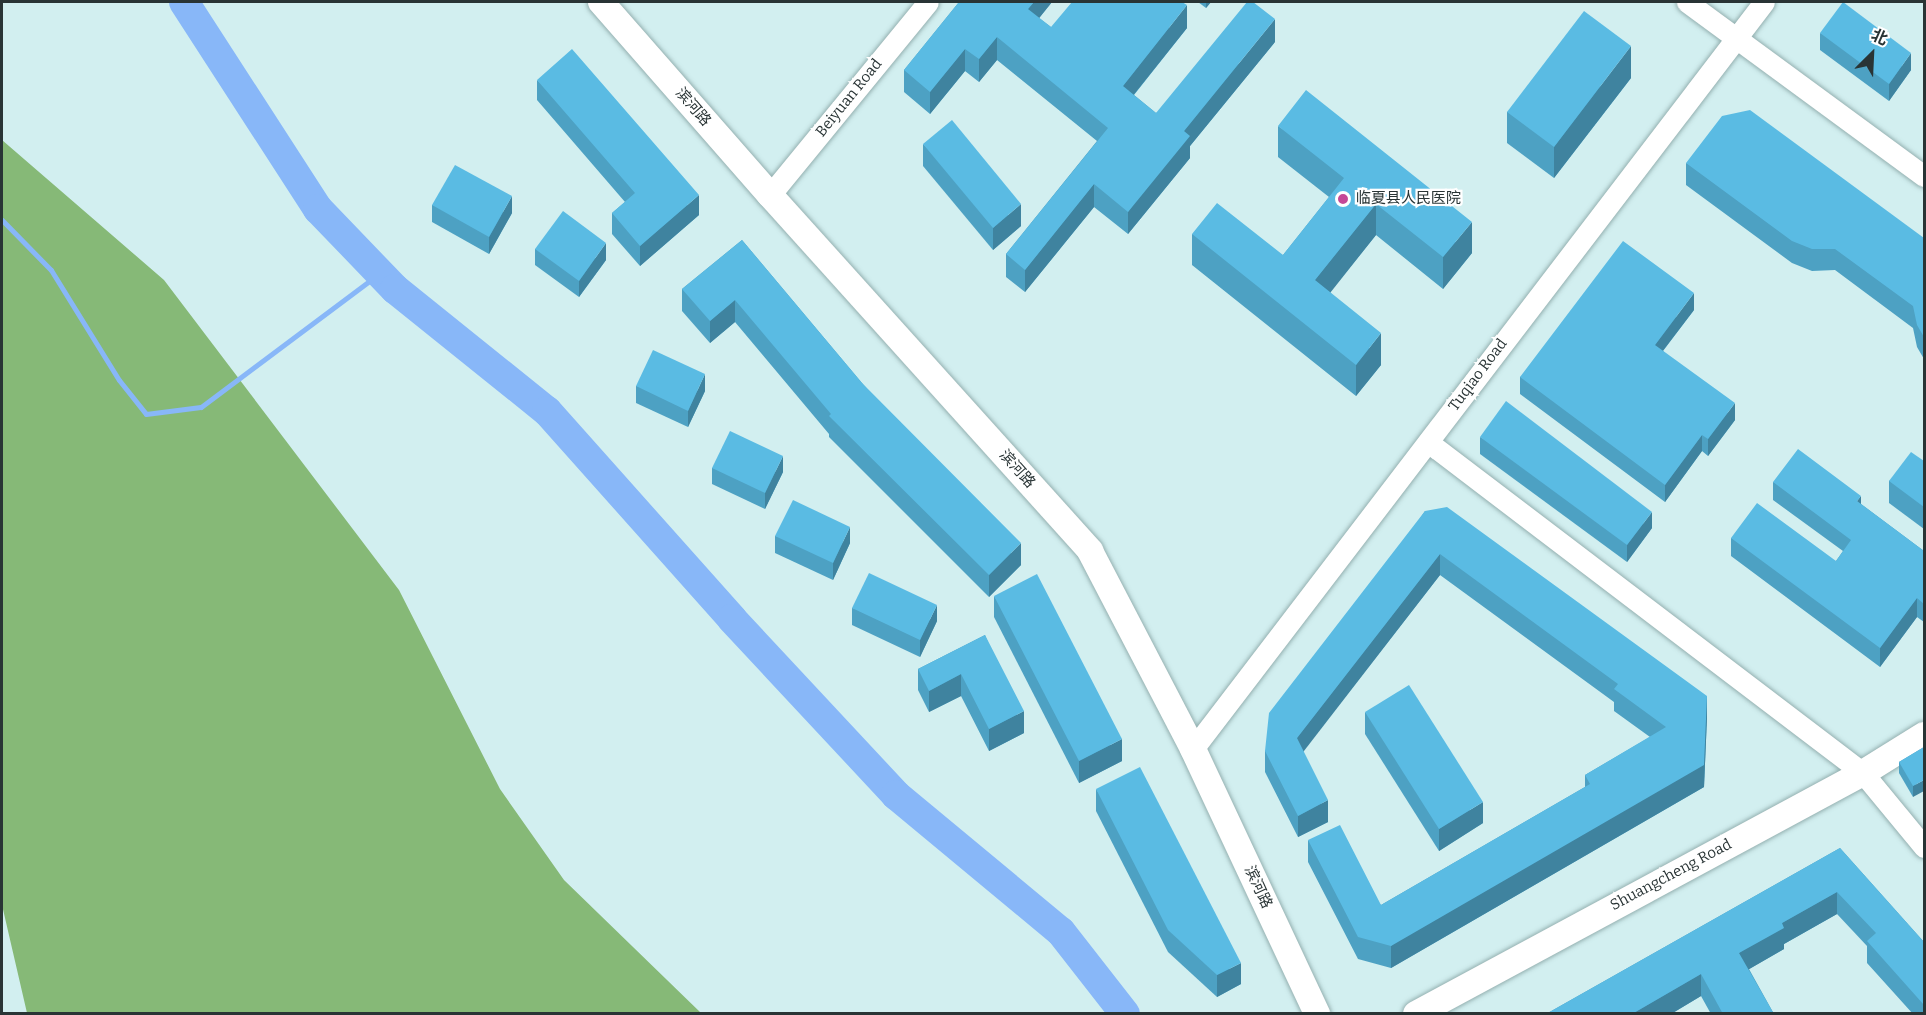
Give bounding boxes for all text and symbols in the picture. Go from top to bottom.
north arrow [1842,24,1902,84]
text: 北 [1868,25,1891,49]
street label: Beiyuan Road [812,55,886,141]
street label: 滨河路 [671,84,715,130]
marker: 临夏县人民医院 [1334,190,1352,208]
place label: 临夏县人民医院 [1356,190,1461,208]
street label: Tuqiao Road [1445,335,1511,415]
street label: 滨河路 [995,446,1039,492]
street label: Shuangcheng Road [1607,835,1735,915]
street label: 滨河路 [1240,863,1276,911]

